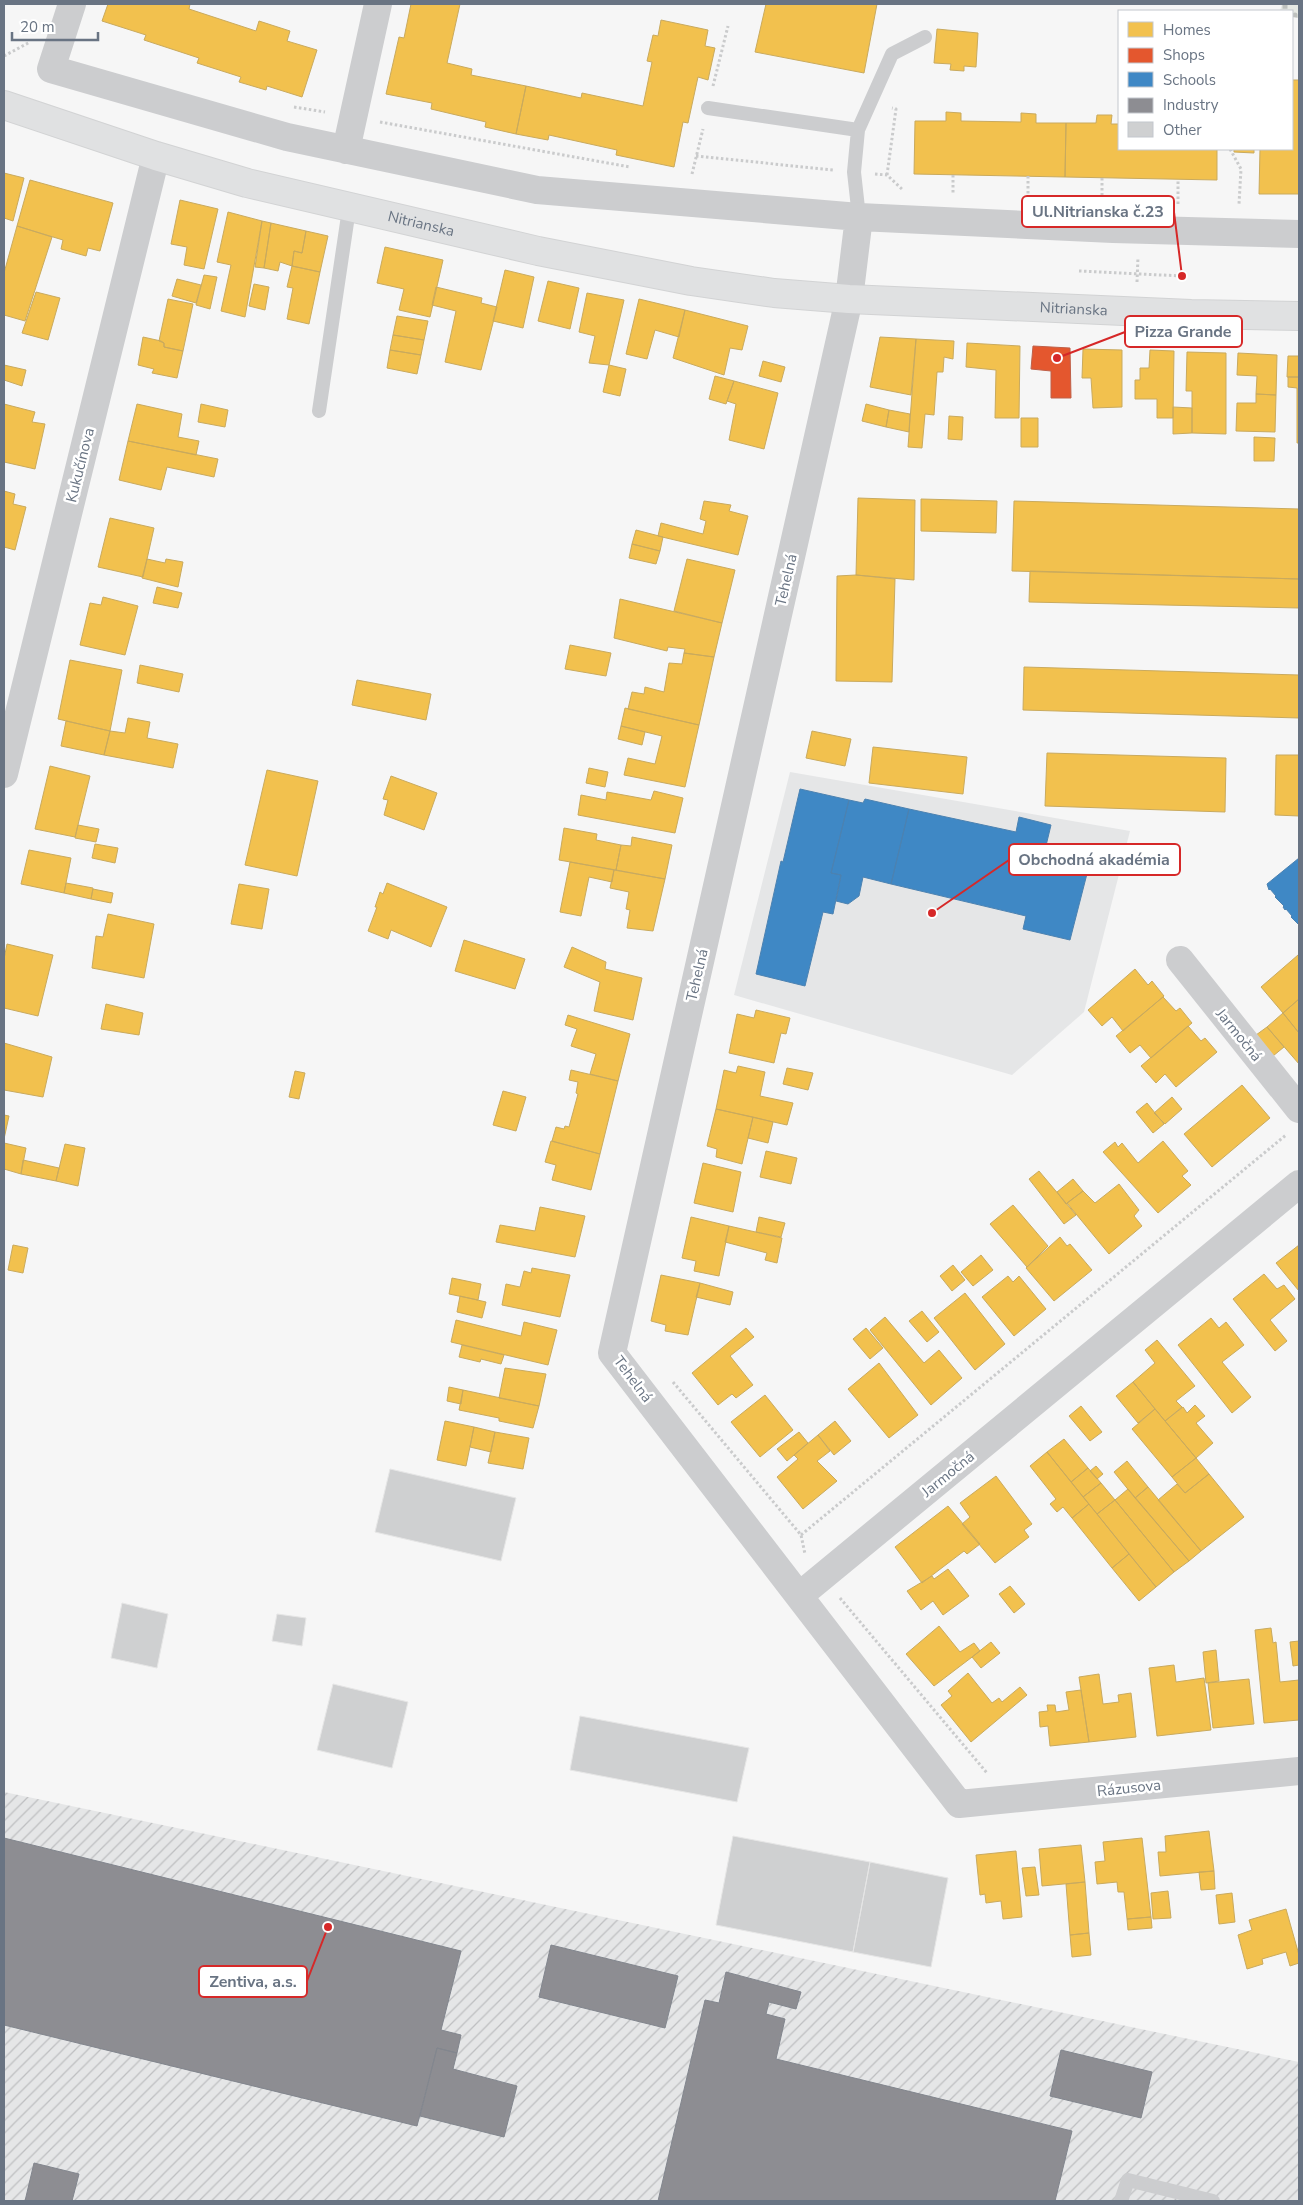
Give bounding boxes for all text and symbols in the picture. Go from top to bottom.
scale bar [12,10,99,42]
legend [1118,10,1293,150]
text: 20 m [20,17,55,37]
text: Homes [1163,20,1211,40]
text: Shops [1163,45,1205,65]
text: Schools [1163,70,1216,90]
text: Industry [1163,95,1219,115]
text: Other [1163,120,1202,140]
callout: Ul.Nitrianska č.23 [1022,196,1174,227]
text: Ul.Nitrianska č.23 [1032,201,1164,223]
street label: Nitrianska [386,206,456,241]
street label: Nitrianska [1039,297,1108,320]
callout: Pizza Grande [1125,316,1242,347]
text: Pizza Grande [1134,321,1232,343]
street label: Kukučínova [61,426,99,504]
street label: Tehelná [770,552,802,608]
callout: Obchodná akadémia [1009,844,1180,875]
text: Obchodná akadémia [1018,849,1170,871]
street label: Tehelná [681,947,713,1003]
street label: Jarmočná [1211,1004,1267,1066]
street label: Tehelná [609,1352,657,1406]
street label: Jarmočná [917,1446,979,1502]
street label: Rázusova [1096,1775,1162,1801]
callout: Zentiva, a.s. [199,1966,307,1997]
text: Zentiva, a.s. [209,1971,297,1993]

